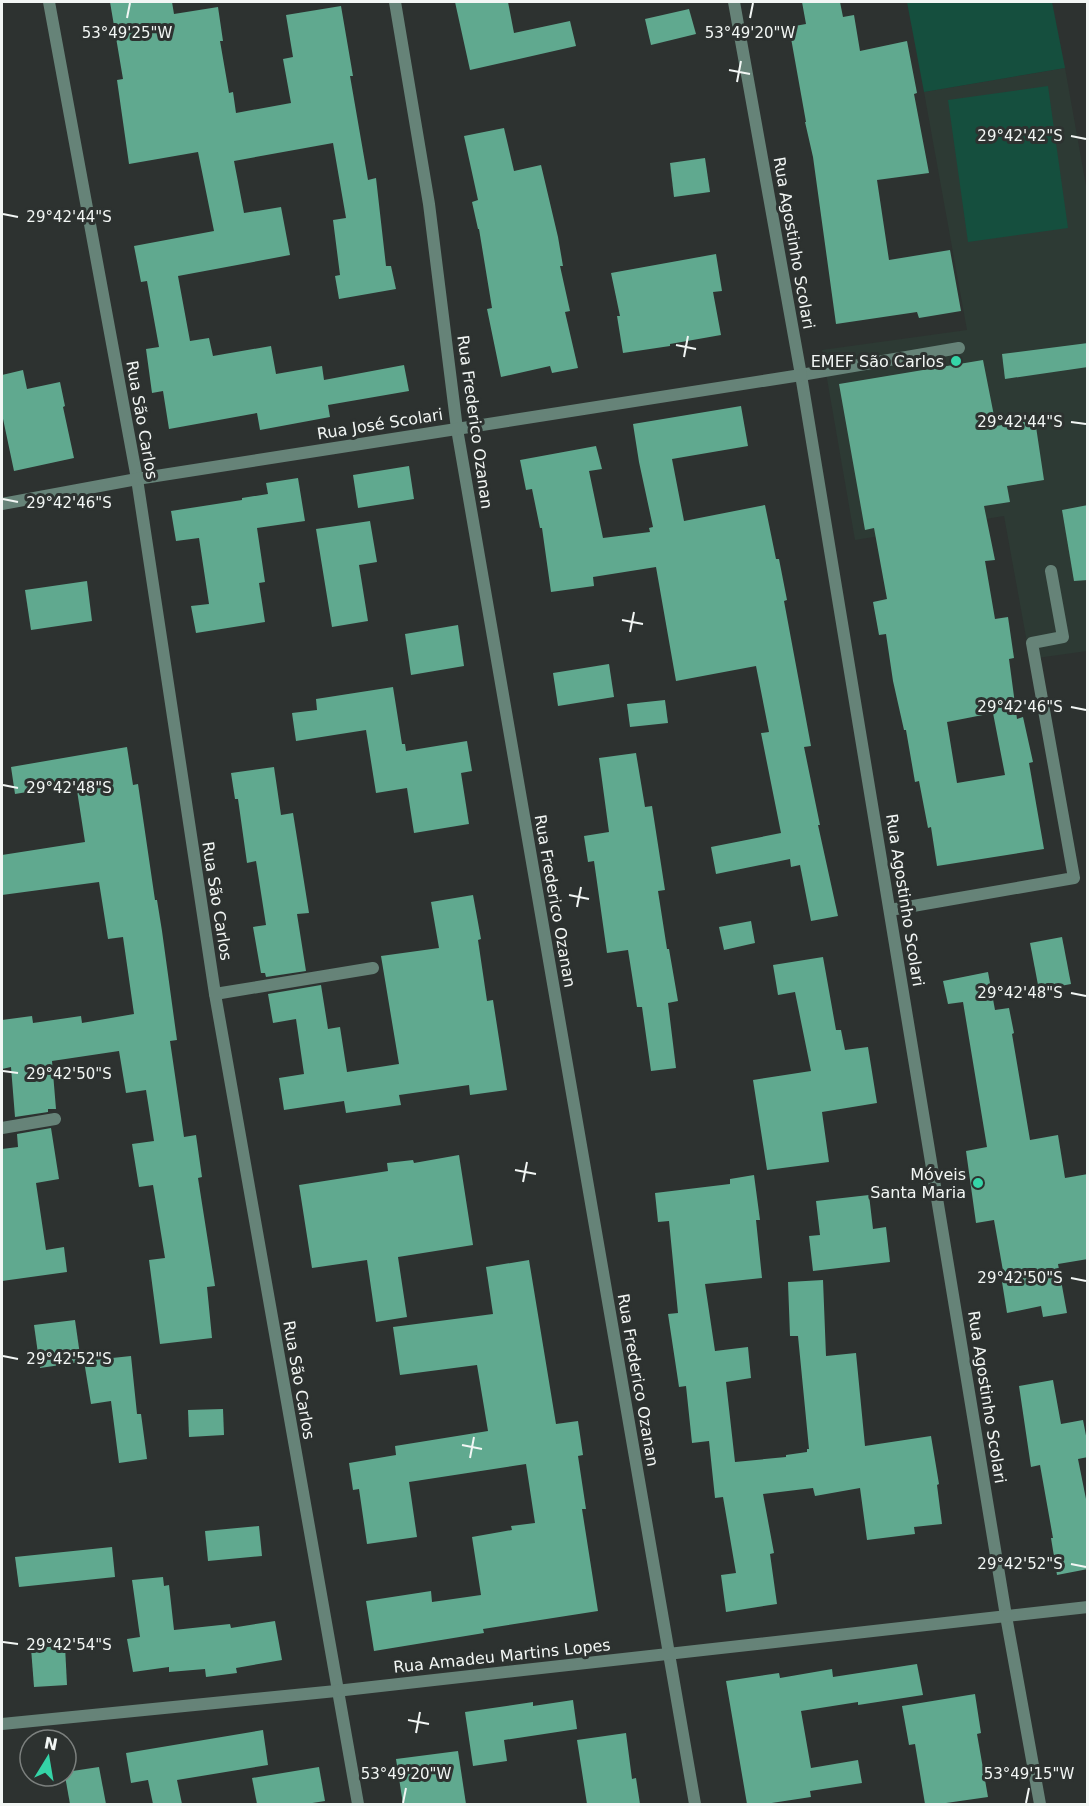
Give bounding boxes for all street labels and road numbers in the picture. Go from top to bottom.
street label: Rua Agostinho Scolari [769,155,819,331]
street label: Rua Frederico Ozanan [453,334,497,510]
street label: Rua São Carlos [122,359,162,481]
street label: Rua José Scolari [316,405,444,443]
street label: Rua Agostinho Scolari [882,812,928,988]
street label: Rua Frederico Ozanan [530,813,580,989]
street label: Rua São Carlos [198,840,236,962]
street label: Rua Frederico Ozanan [613,1292,663,1468]
street label: Rua Agostinho Scolari [964,1309,1010,1485]
street label: Rua São Carlos [279,1319,319,1441]
street label: Rua Amadeu Martins Lopes [392,1635,612,1677]

